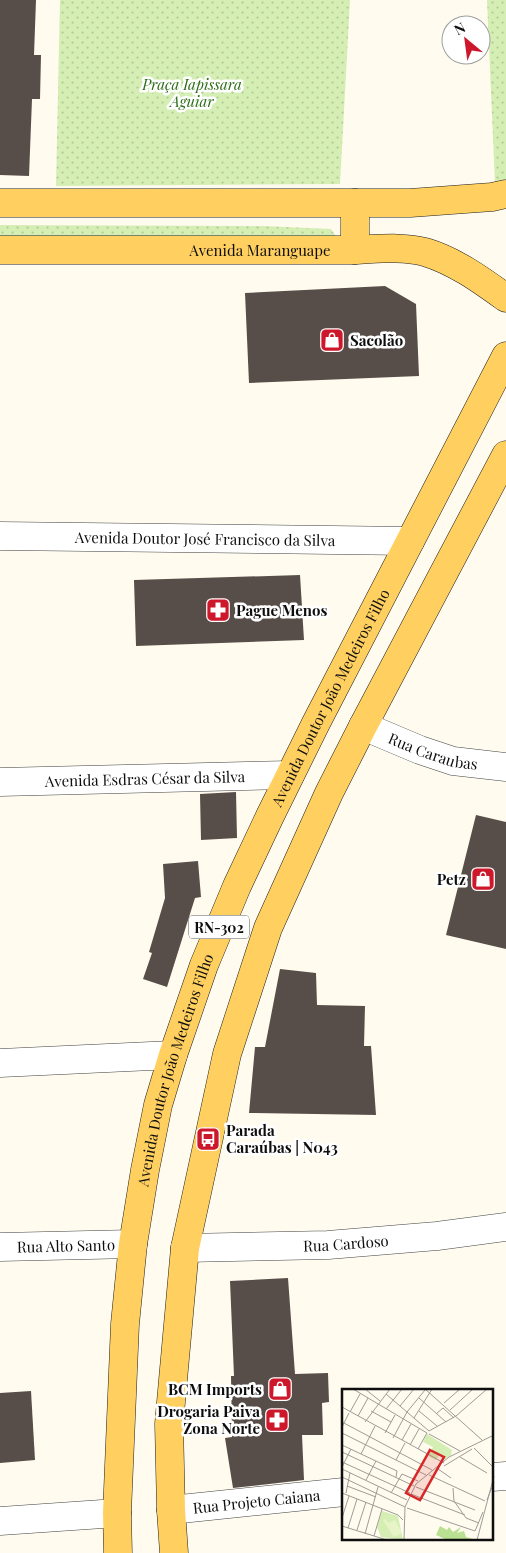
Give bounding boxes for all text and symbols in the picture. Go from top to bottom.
north arrow [441,15,491,65]
text: N [450,17,468,39]
park label: Praça Iapissara Aguiar [141,74,242,111]
street label: Avenida Maranguape [188,240,331,260]
shop icon: Sacolão [319,327,345,353]
place label: Sacolão [350,330,403,350]
street label: Avenida Doutor José Francisco da Silva [74,527,336,550]
street label: Avenida Doutor João Medeiros Filho [266,585,394,811]
pharmacy icon: Pague Menos [205,597,231,623]
place label: Pague Menos [236,600,327,620]
street label: Rua Caraubas [385,728,479,774]
street label: Avenida Esdras César da Silva [44,766,246,791]
shop icon: Petz [470,866,496,892]
place label: Petz [437,869,466,889]
road number: RN-302 [189,916,249,939]
street label: Avenida Doutor João Medeiros Filho [132,950,218,1189]
place label: Parada Caraúbas | N043 [226,1120,338,1157]
bus stop icon: Parada Caraúbas | N043 [195,1126,221,1152]
street label: Rua Cardoso [303,1230,389,1256]
street label: Rua Alto Santo [17,1234,115,1257]
shop icon: BCM Imports [267,1376,293,1402]
place label: BCM Imports [168,1379,262,1399]
inset map [342,1389,494,1540]
place label: Drogaria Paiva Zona Norte [157,1401,260,1438]
pharmacy icon: Drogaria Paiva Zona Norte [264,1407,290,1433]
street label: Rua Projeto Caiana [192,1484,322,1518]

